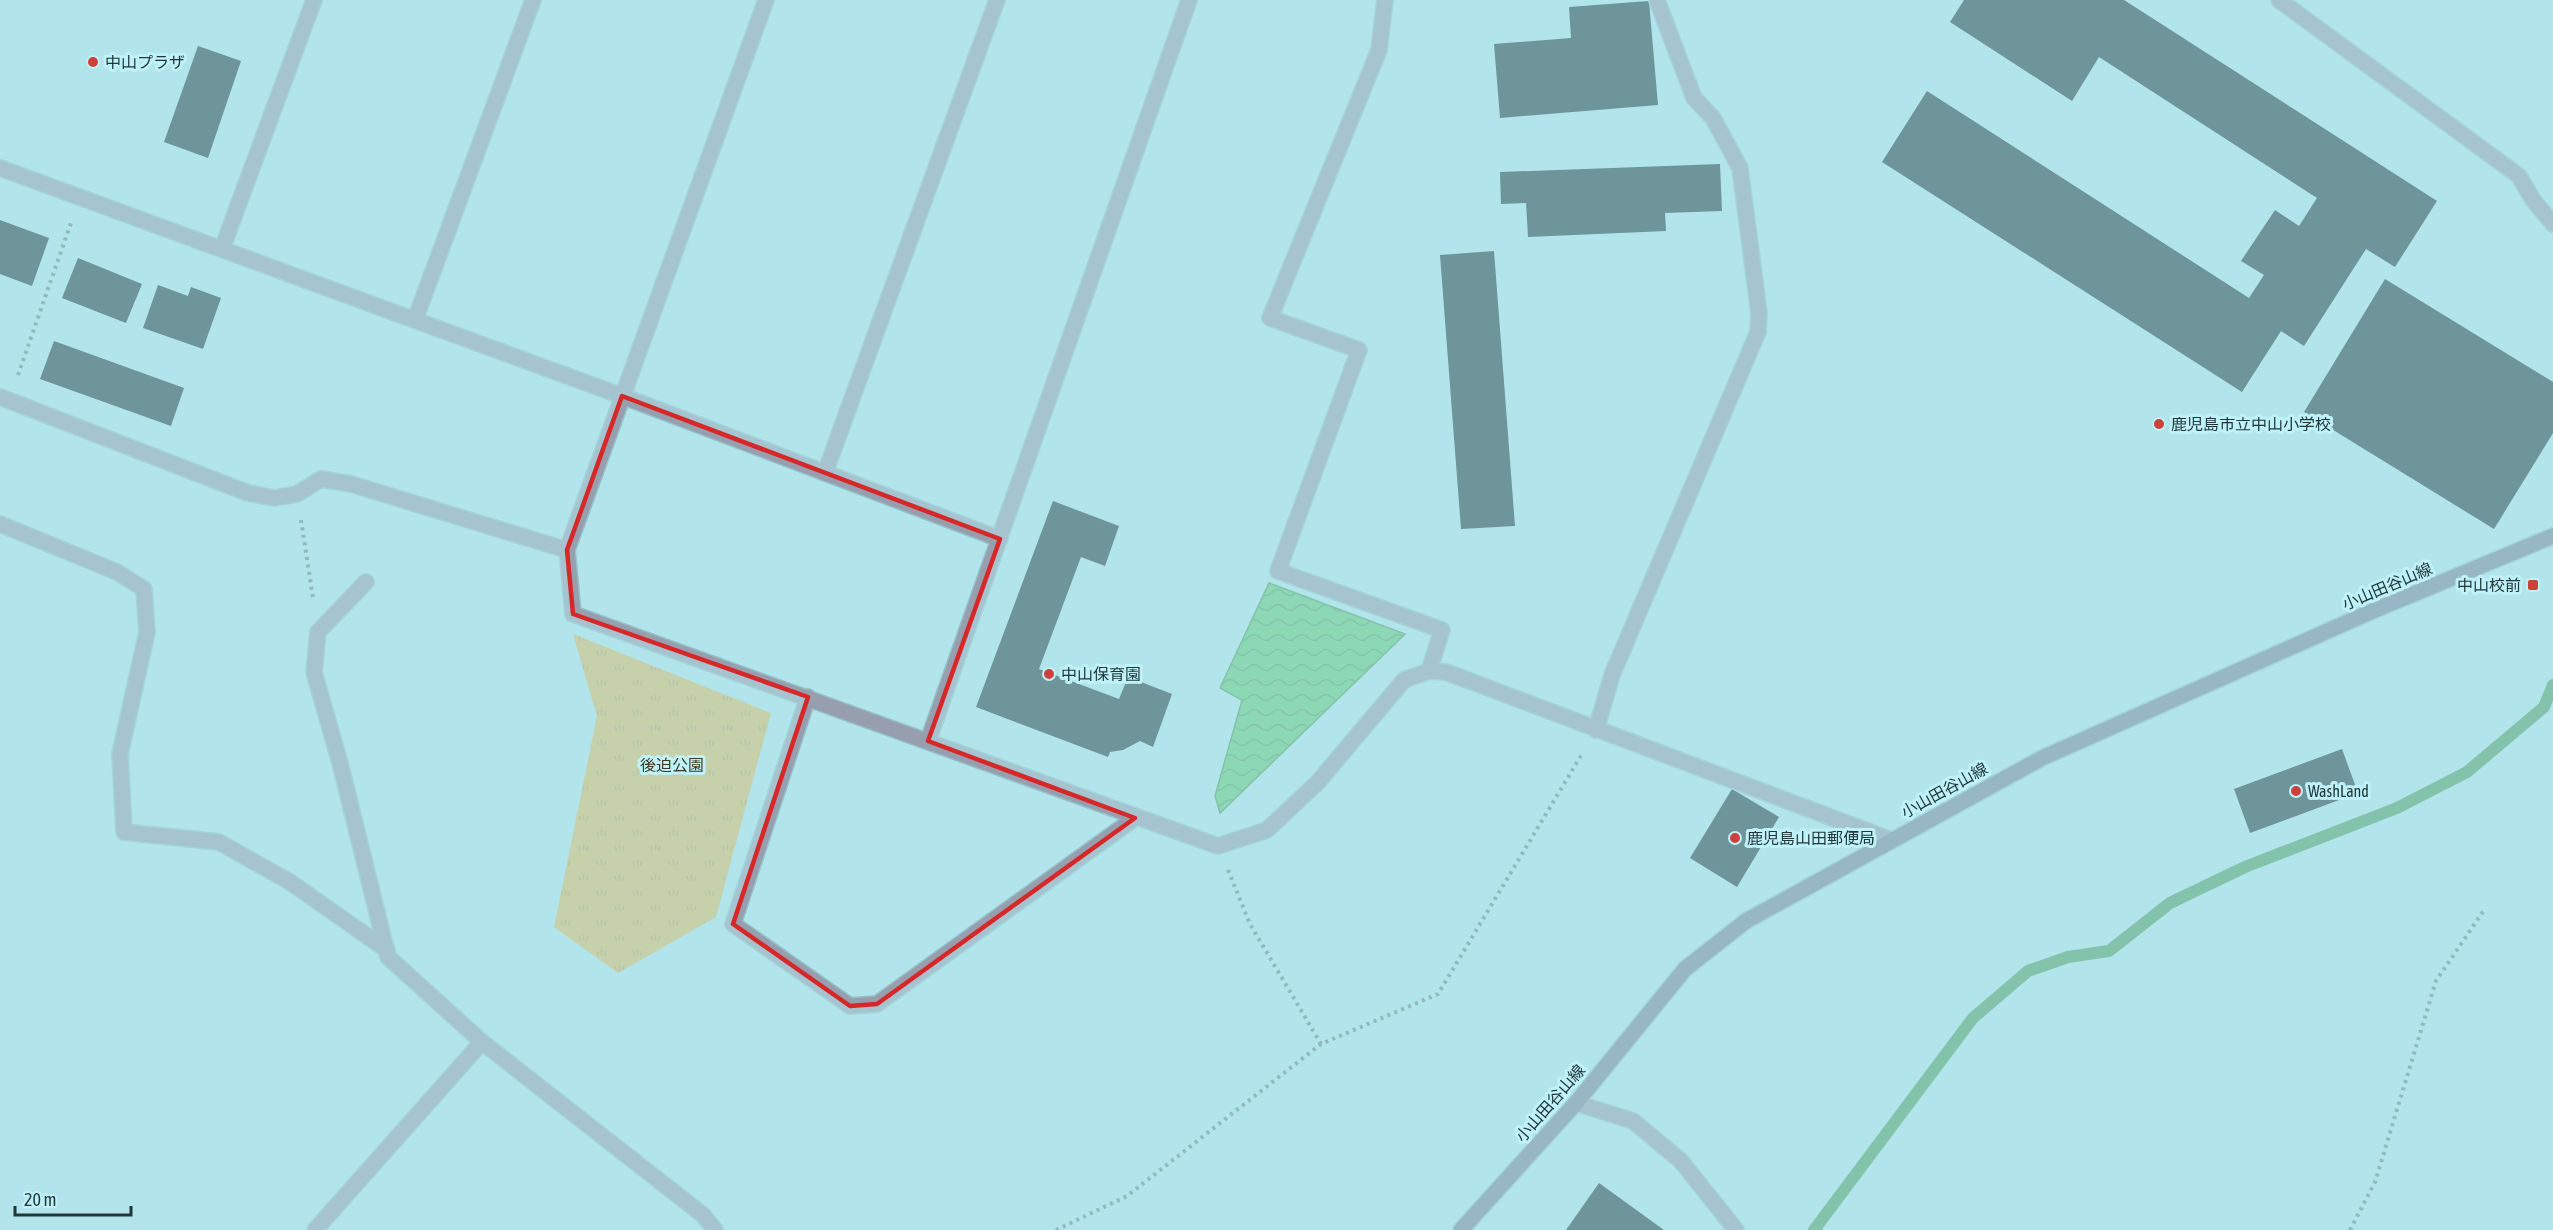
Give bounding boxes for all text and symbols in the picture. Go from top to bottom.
place label: 中山プラザ [105,53,185,71]
marker: 中山プラザ [86,55,100,69]
place label: 鹿児島市立中山小学校 [2171,415,2331,433]
marker: 鹿児島市立中山小学校 [2152,417,2166,431]
street label: 小山田谷山線 [2339,559,2435,613]
place label: 中山校前 [2457,576,2521,594]
marker: 中山校前 [2526,578,2540,592]
place label: 中山保育園 [1061,665,1141,683]
marker: 中山保育園 [1042,667,1056,681]
park label: 後迫公園 [640,756,704,774]
street label: 小山田谷山線 [1898,759,1990,821]
place label: WashLand [2308,782,2369,800]
marker: WashLand [2289,784,2303,798]
place label: 鹿児島山田郵便局 [1747,829,1875,847]
marker: 鹿児島山田郵便局 [1728,831,1742,845]
street label: 小山田谷山線 [1512,1061,1588,1145]
scale bar [15,1179,130,1217]
text: 20 m [24,1189,56,1210]

